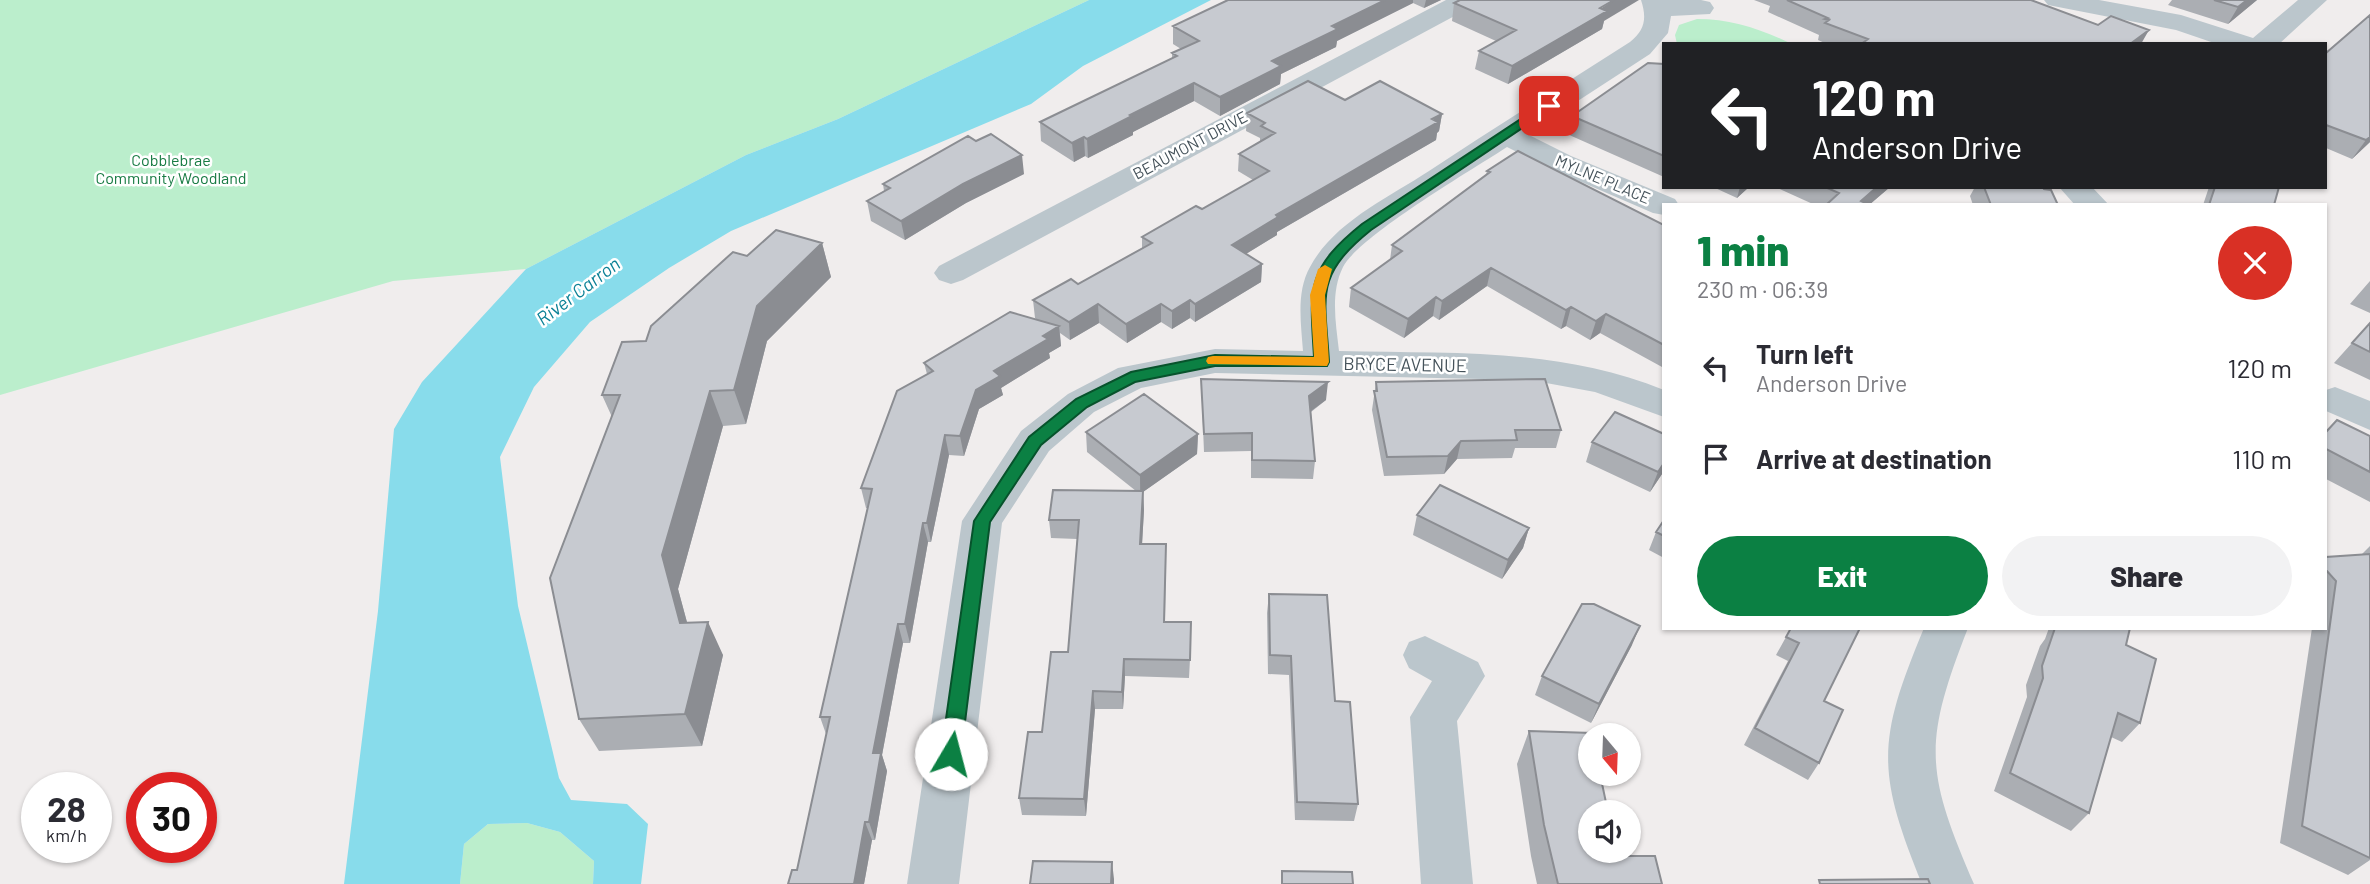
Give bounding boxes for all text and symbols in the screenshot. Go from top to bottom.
text: 120 m [1812,67,1935,126]
icon: left [1697,70,1788,161]
pin [1519,76,1579,136]
icon: arrive [1530,87,1568,125]
street label: BEAUMONT DRIVE [1129,106,1250,183]
text: Anderson Drive [1812,127,2022,165]
park label: Cobblebrae Community Woodland [95,150,247,187]
street label: MYLNE PLACE [1553,150,1653,207]
text: 1 min [1697,224,1789,274]
button: close [2218,226,2292,300]
water label: River Carron [531,252,624,330]
text: 230 m · 06:39 [1697,275,1828,303]
text: Turn left [1756,338,1854,369]
icon: left [1697,349,1735,387]
street label: BRYCE AVENUE [1343,352,1467,376]
text: 120 m [2228,352,2292,383]
text: Anderson Drive [1756,369,1907,397]
icon: arrive [1697,440,1735,478]
text: Arrive at destination [1756,443,1992,474]
text: 110 m [2232,443,2292,474]
button: Exit [1697,536,1988,616]
button: Share [2002,536,2292,616]
position arrow [914,717,988,791]
north arrow [1578,723,1642,786]
map controls [1578,723,1641,863]
speed limit sign: 30 [126,772,217,863]
text: 28 [47,787,86,829]
button: sound [1578,800,1641,863]
text: km/h [46,824,87,846]

